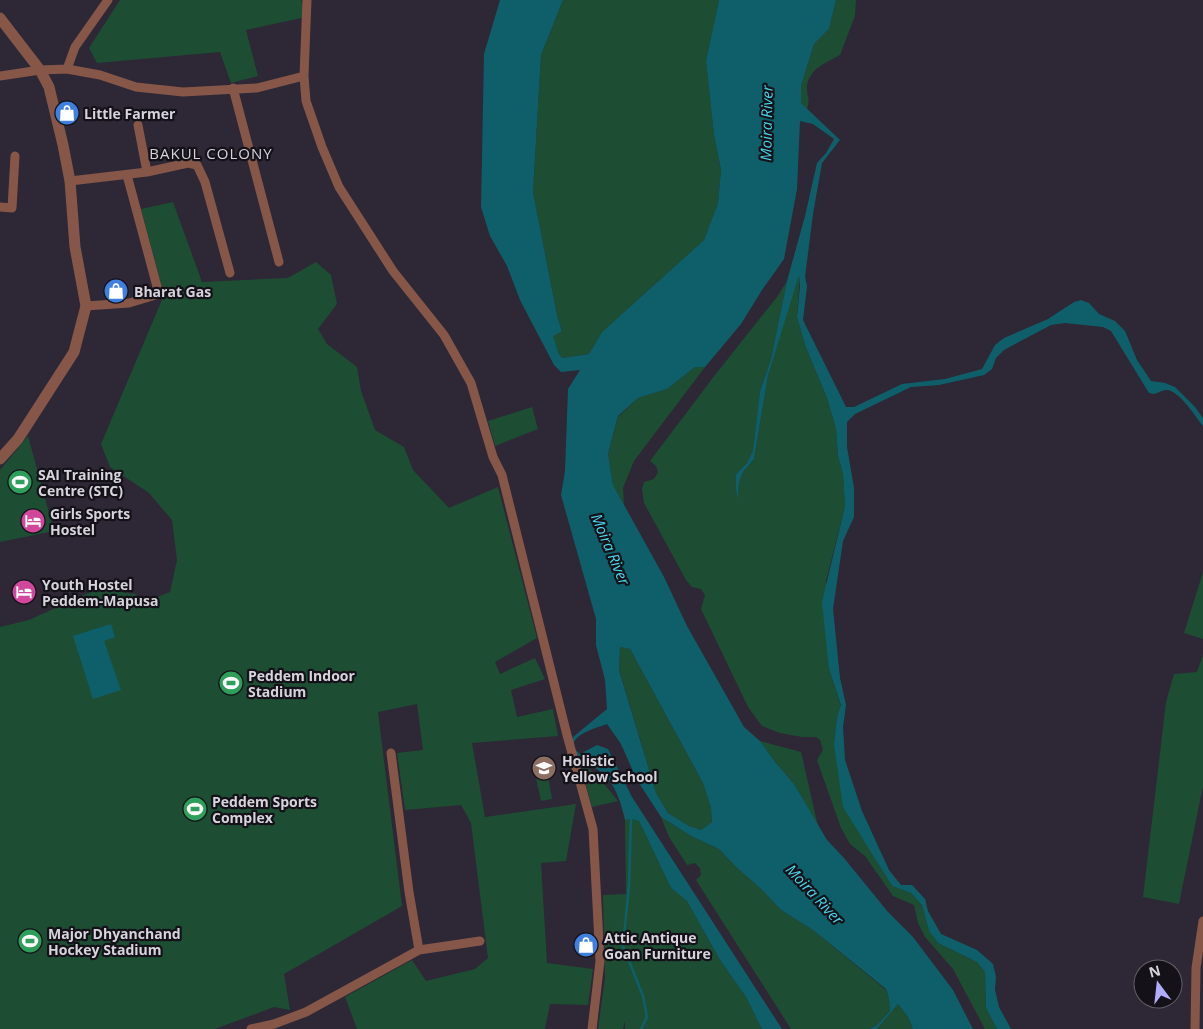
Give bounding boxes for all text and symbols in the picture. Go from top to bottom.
water label: Moira River [755,84,777,161]
shop icon: Little Farmer [54,100,80,126]
place label: Little Farmer [84,104,176,123]
district label: BAKUL COLONY [149,143,273,163]
shop icon: Bharat Gas [103,278,129,304]
place label: Bharat Gas [134,282,211,301]
place label: SAI Training Centre (STC) [38,465,123,500]
sports icon: SAI Training Centre (STC) [7,469,33,495]
place label: Girls Sports Hostel [50,504,130,539]
hotel icon: Girls Sports Hostel [20,508,46,534]
water label: Moira River [587,510,635,589]
place label: Youth Hostel Peddem-Mapusa [42,575,158,610]
hotel icon: Youth Hostel Peddem-Mapusa [11,579,37,605]
place label: Peddem Indoor Stadium [248,666,355,701]
sports icon: Peddem Indoor Stadium [218,670,244,696]
place label: Holistic Yellow School [562,751,658,786]
school or university icon: Holistic Yellow School [531,755,557,781]
place label: Peddem Sports Complex [212,792,317,827]
sports icon: Peddem Sports Complex [182,796,208,822]
water label: Moira River [782,859,849,929]
place label: Major Dhyanchand Hockey Stadium [48,924,181,959]
sports icon: Major Dhyanchand Hockey Stadium [17,928,43,954]
place label: Attic Antique Goan Furniture [604,928,711,963]
shop icon: Attic Antique Goan Furniture [573,932,599,958]
north arrow [1133,959,1183,1009]
text: N [1147,960,1162,982]

